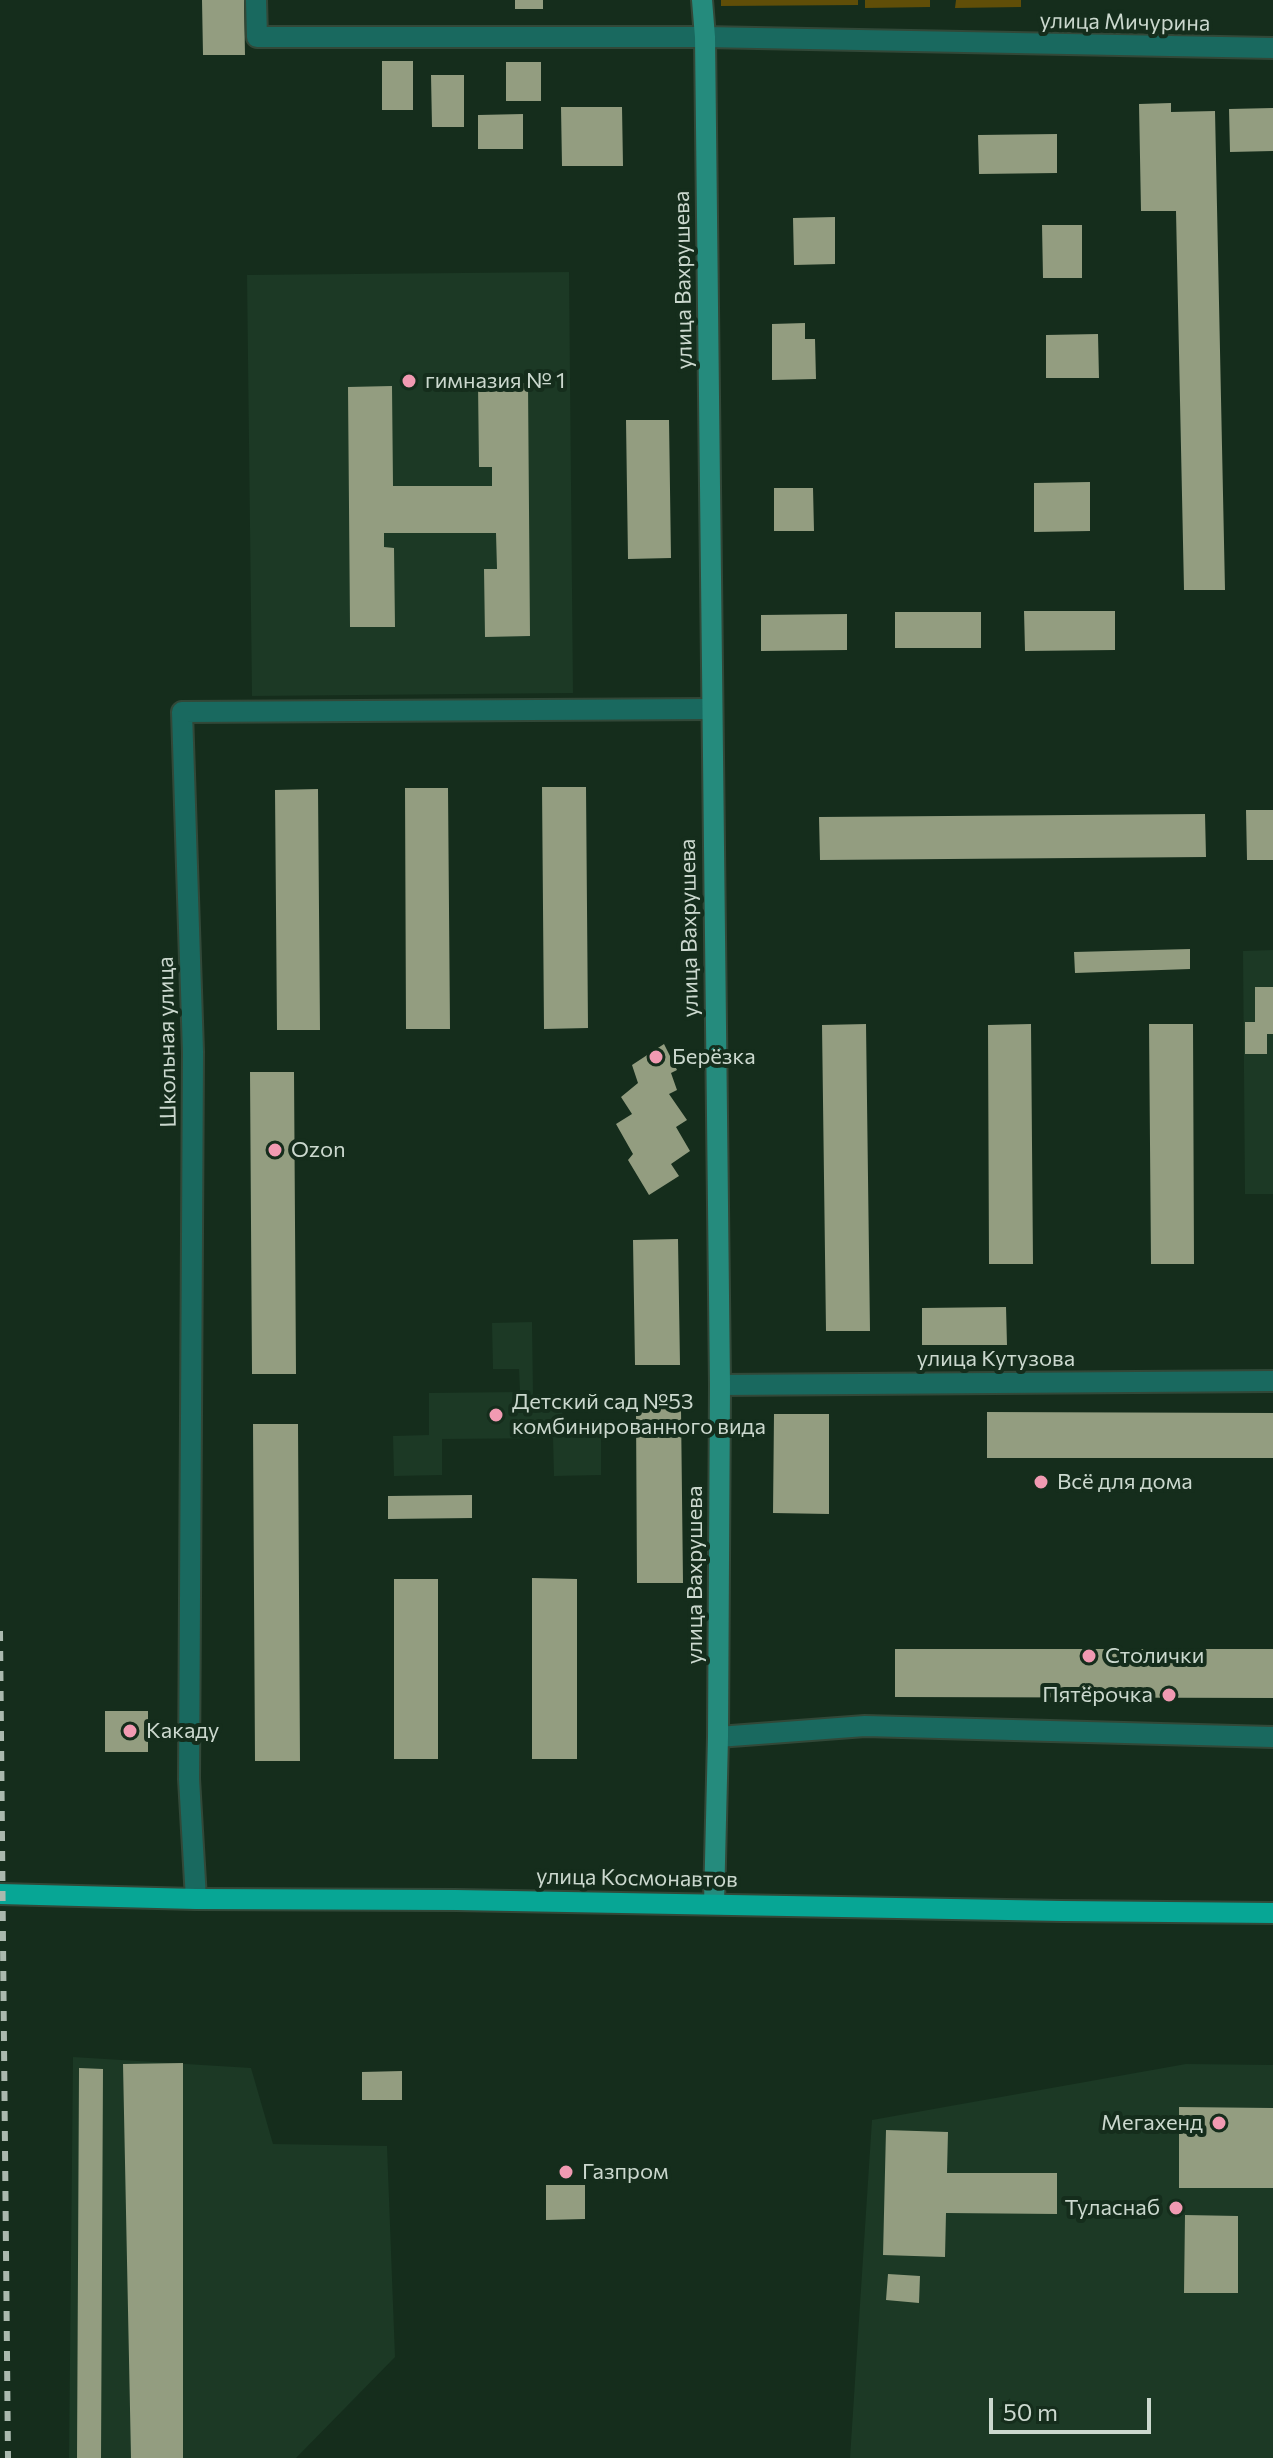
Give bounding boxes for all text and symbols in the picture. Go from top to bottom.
street label: улица Мичурина [1040,7,1210,37]
street label: улица Вахрушева [668,190,698,370]
place label: гимназия № 1 [425,368,565,394]
marker: гимназия № 1 [400,372,418,390]
street label: улица Вахрушева [674,838,704,1018]
street label: Школьная улица [152,956,182,1128]
place label: Берёзка [672,1044,756,1070]
marker: Берёзка [647,1048,665,1066]
place label: Ozon [291,1137,346,1163]
marker: Ozon [266,1141,284,1159]
street label: улица Кутузова [917,1346,1075,1372]
place label: Детский сад №53 комбинированного вида [512,1389,766,1440]
marker: Детский сад №53 комбинированного вида [487,1406,505,1424]
place label: Всё для дома [1057,1469,1193,1495]
marker: Всё для дома [1032,1473,1050,1491]
street label: улица Вахрушева [682,1486,708,1664]
place label: Столички [1105,1643,1204,1669]
marker: Столички [1080,1647,1098,1665]
place label: Пятёрочка [1042,1682,1153,1708]
marker: Пятёрочка [1160,1686,1178,1704]
place label: Какаду [146,1718,219,1744]
marker: Какаду [121,1722,139,1740]
street label: улица Космонавтов [536,1863,738,1893]
place label: Мегахенд [1101,2110,1203,2136]
marker: Мегахенд [1210,2114,1228,2132]
place label: Газпром [582,2159,669,2185]
marker: Газпром [557,2163,575,2181]
place label: Туласнаб [1064,2195,1160,2221]
marker: Туласнаб [1167,2199,1185,2217]
scale bar [993,2382,1155,2432]
text: 50 m [1003,2397,1058,2426]

